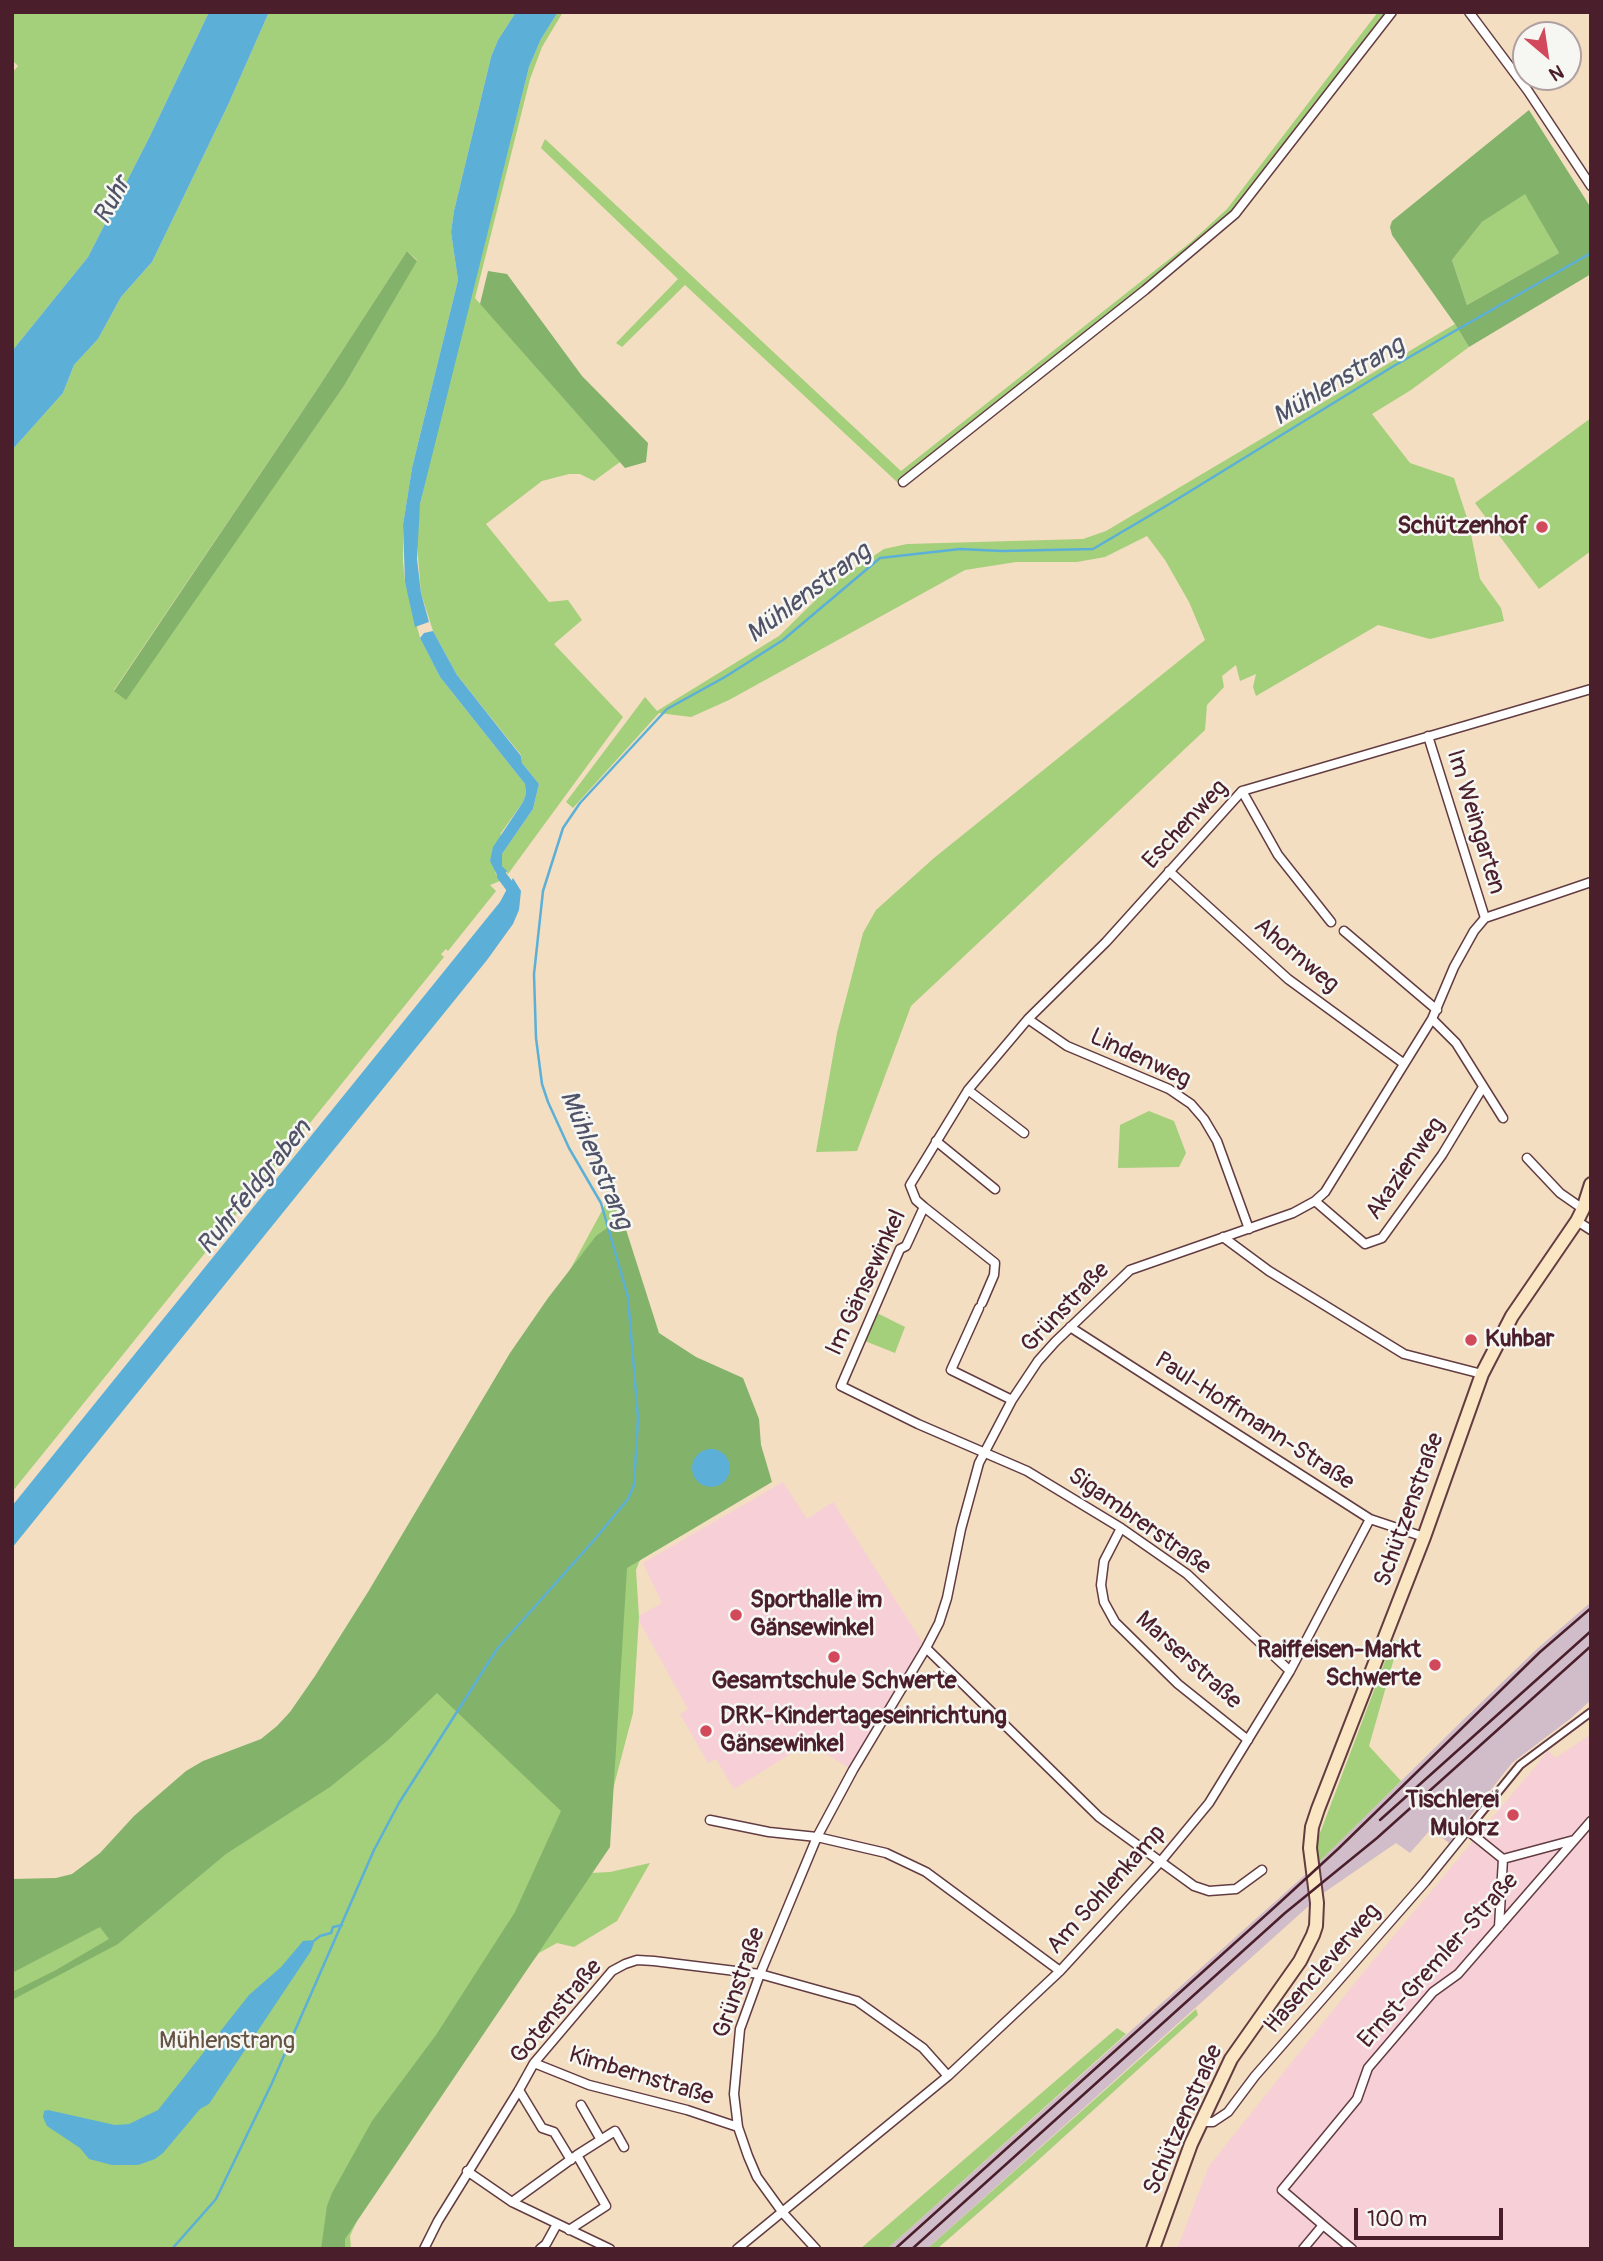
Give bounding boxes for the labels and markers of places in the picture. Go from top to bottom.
place label: Schützenhof [1397,513,1528,541]
marker: Schützenhof [1534,519,1550,535]
place label: Kuhbar [1485,1326,1554,1354]
marker: Kuhbar [1463,1332,1479,1348]
place label: Sporthalle im Gänsewinkel [750,1587,882,1643]
marker: Sporthalle im Gänsewinkel [728,1607,744,1623]
place label: Raiffeisen-Markt Schwerte [1257,1637,1421,1693]
marker: Gesamtschule Schwerte [826,1649,842,1665]
marker: Raiffeisen-Markt Schwerte [1427,1657,1443,1673]
place label: Gesamtschule Schwerte [711,1668,957,1696]
place label: DRK-Kindertageseinrichtung Gänsewinkel [720,1703,1007,1759]
marker: DRK-Kindertageseinrichtung Gänsewinkel [698,1723,714,1739]
place label: Tischlerei Mulorz [1405,1787,1499,1843]
marker: Tischlerei Mulorz [1505,1807,1521,1823]

